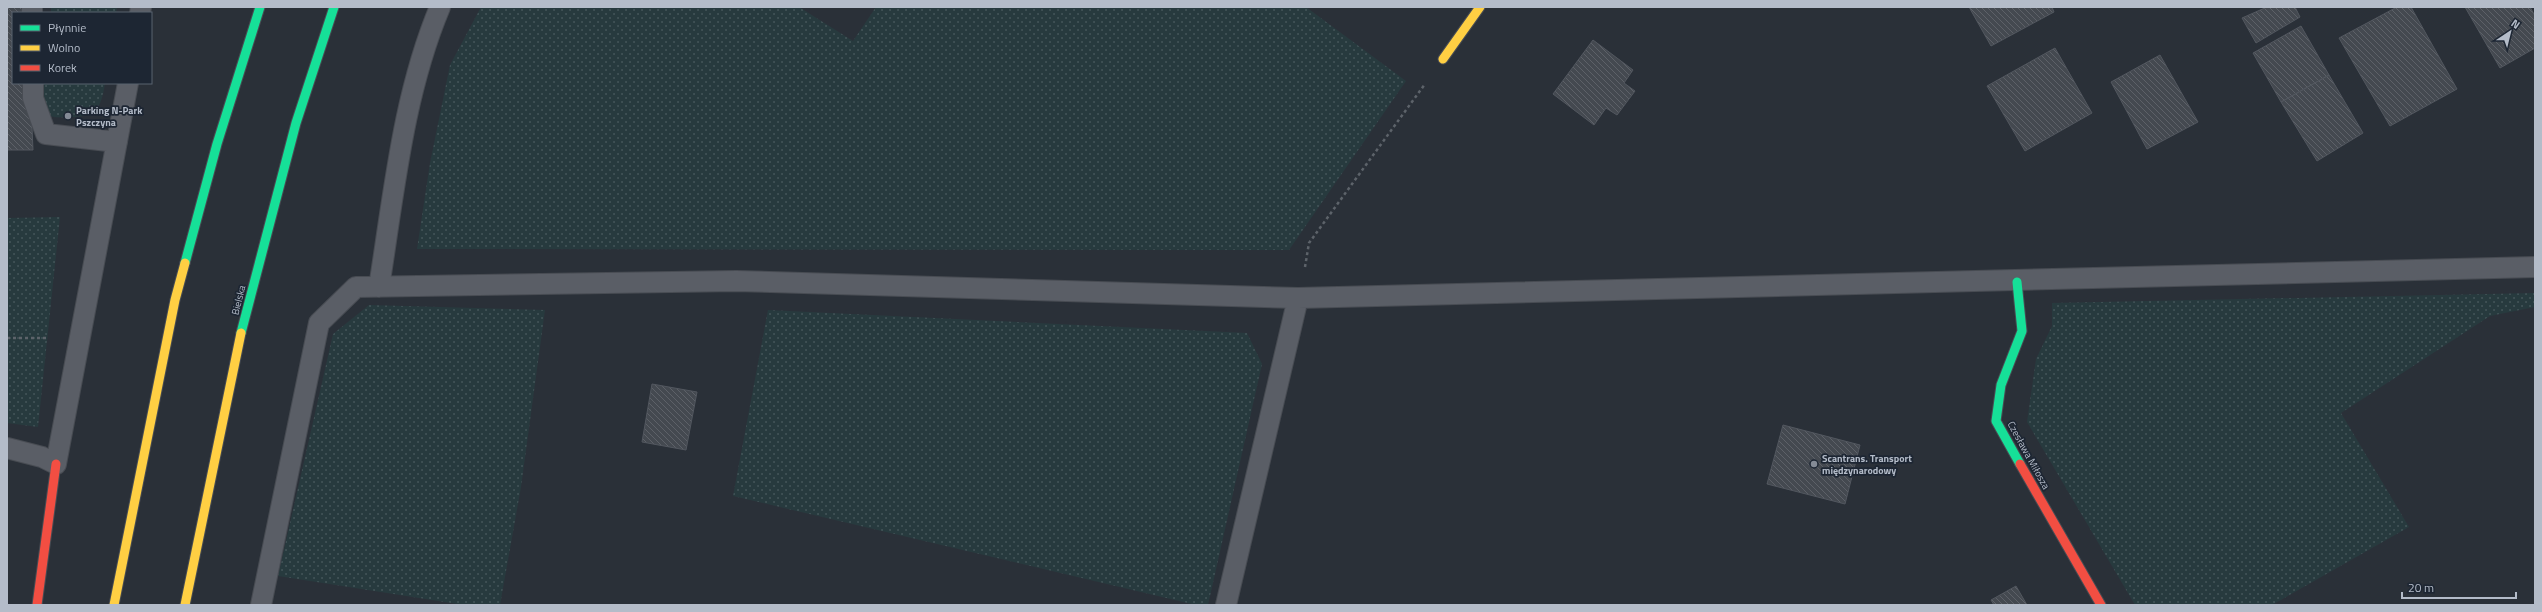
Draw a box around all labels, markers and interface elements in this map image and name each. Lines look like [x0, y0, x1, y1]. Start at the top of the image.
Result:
legend [12, 12, 152, 84]
north arrow [2490, 12, 2530, 52]
text: N [2508, 15, 2523, 33]
text: Płynnie [48, 18, 86, 37]
text: Wolno [48, 38, 80, 57]
text: Korek [48, 58, 77, 77]
place label: Parking N-Park Pszczyna [76, 103, 143, 130]
marker: Parking N-Park Pszczyna [63, 111, 73, 121]
street label: Bielska [228, 284, 249, 317]
street label: Czesława Miłosza [2004, 418, 2053, 492]
place label: Scantrans. Transport międzynarodowy [1822, 451, 1912, 478]
marker: Scantrans. Transport międzynarodowy [1809, 459, 1819, 469]
scale bar [2402, 574, 2516, 600]
text: 20 m [2408, 578, 2434, 597]

